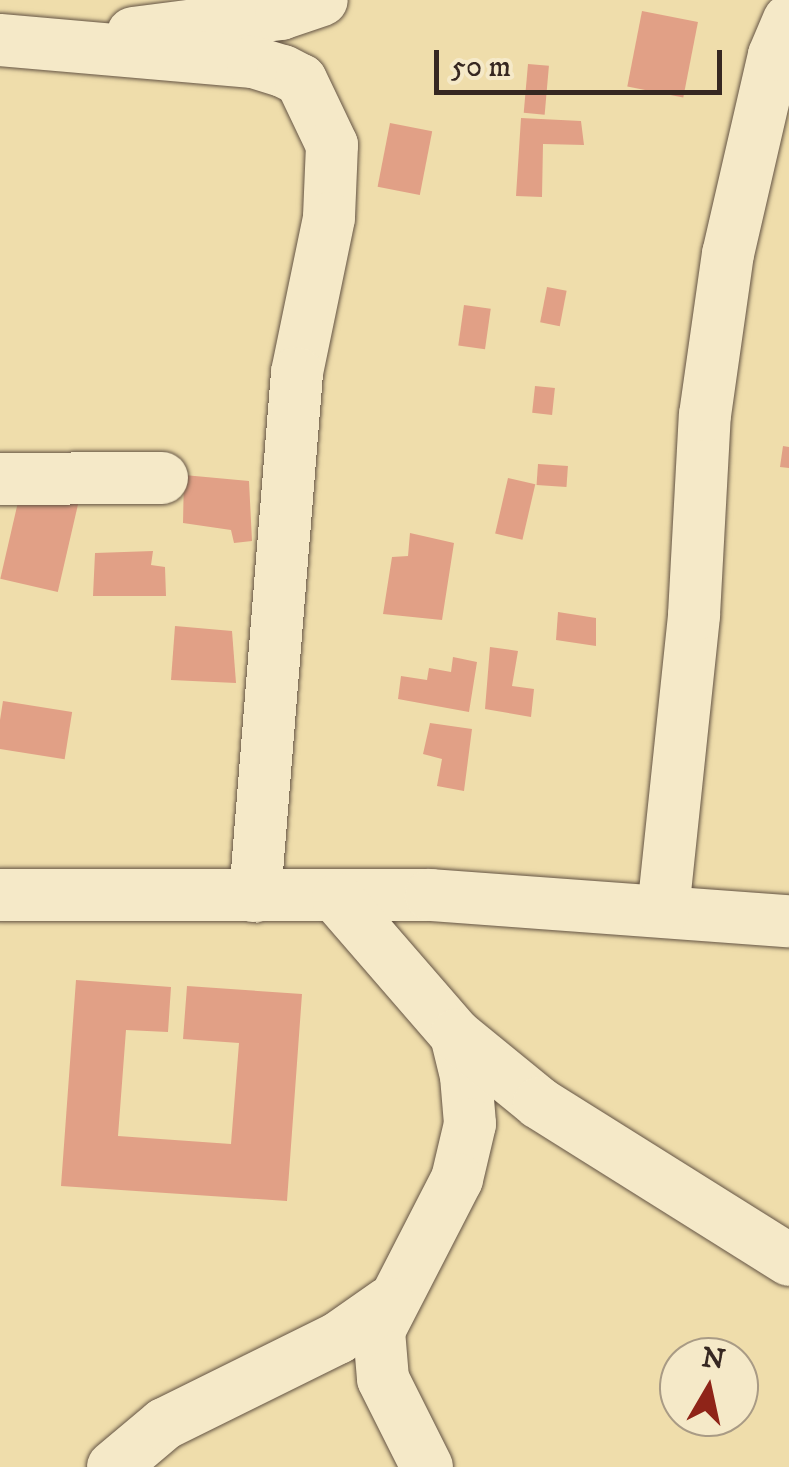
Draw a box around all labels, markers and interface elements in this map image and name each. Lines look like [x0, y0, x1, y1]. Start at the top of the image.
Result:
scale bar [439, 30, 726, 92]
text: 50 m [451, 49, 511, 86]
north arrow [659, 1337, 759, 1437]
text: N [699, 1340, 728, 1378]

